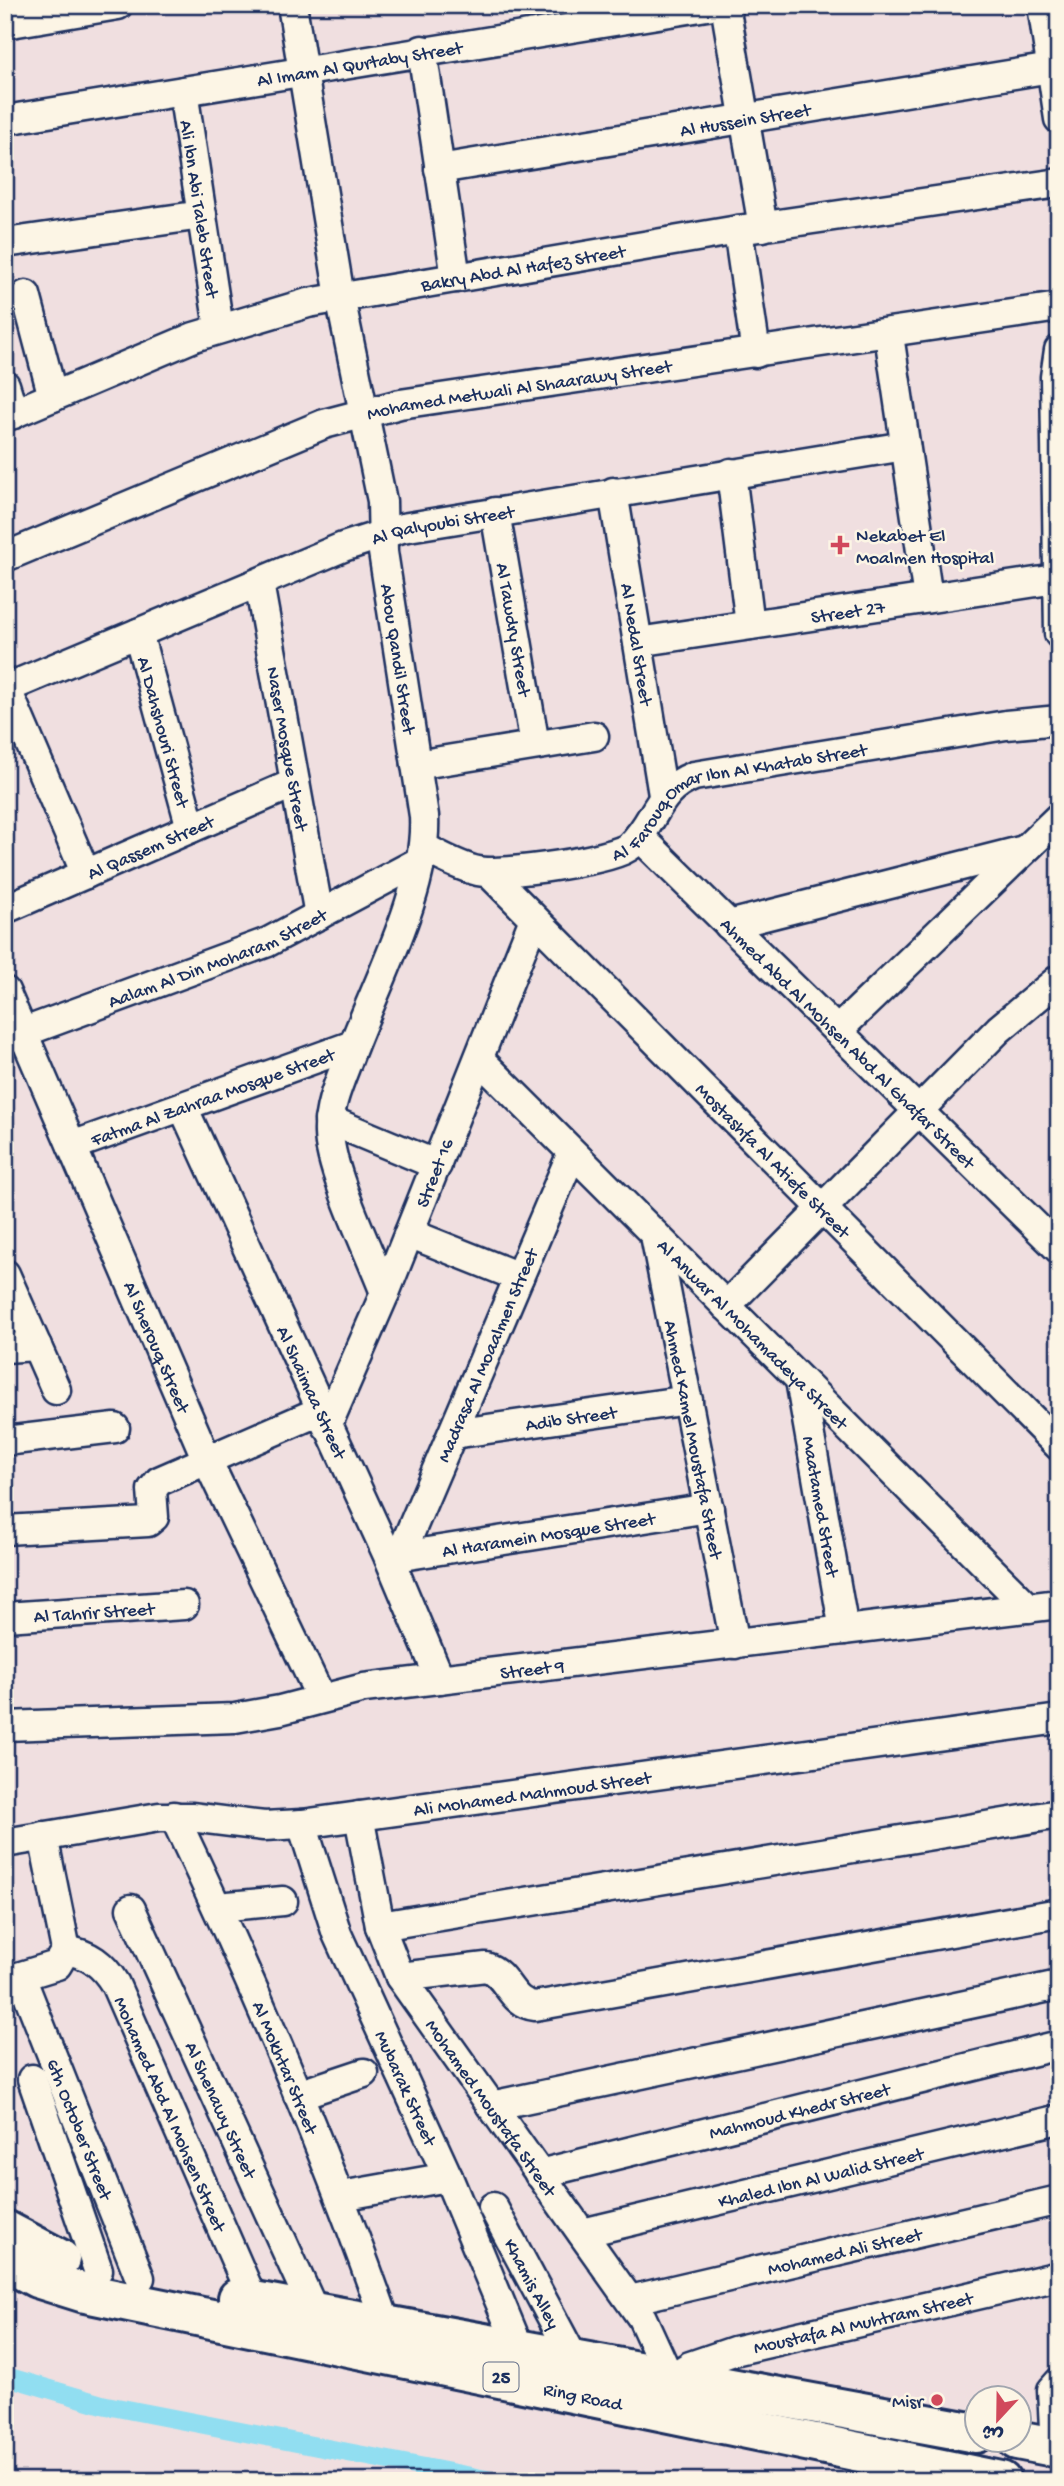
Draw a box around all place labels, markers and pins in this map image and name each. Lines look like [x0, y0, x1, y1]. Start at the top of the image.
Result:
place label: Nekabet El Moalmen Hospital [856, 526, 994, 571]
marker: Nekabet El Moalmen Hospital [830, 535, 850, 555]
place label: Misr [892, 2392, 925, 2415]
marker: Misr [929, 2392, 945, 2408]

